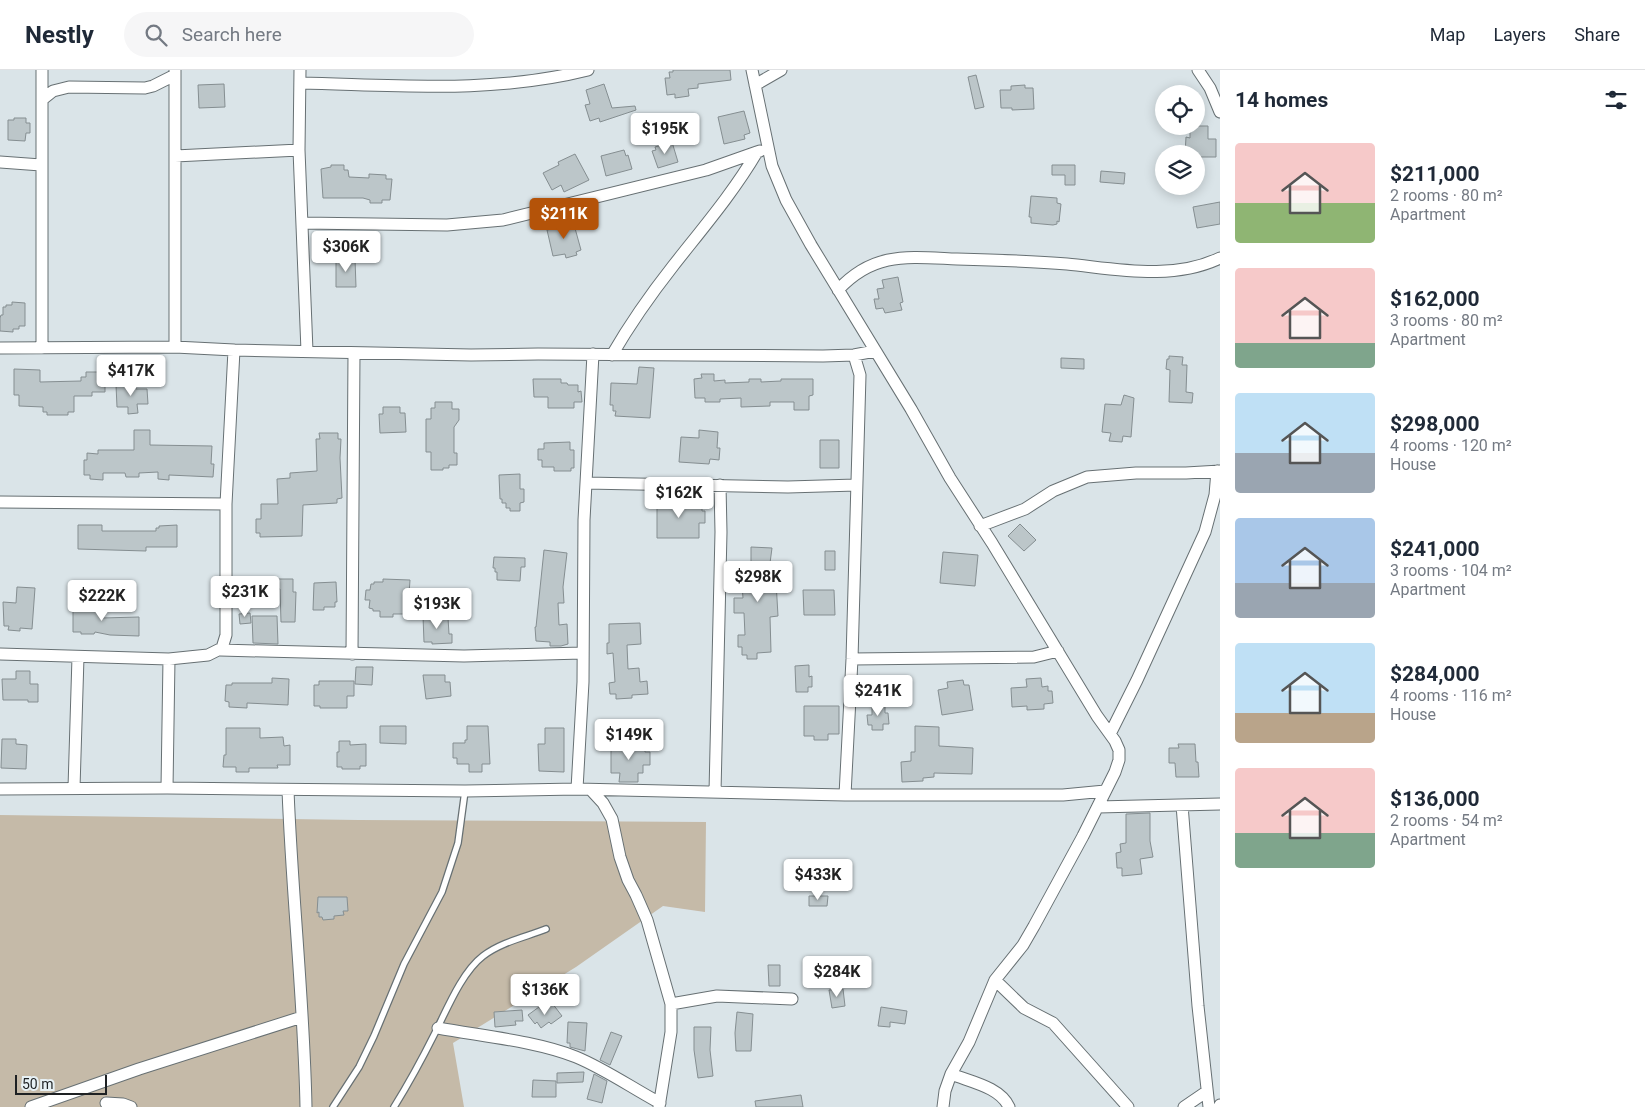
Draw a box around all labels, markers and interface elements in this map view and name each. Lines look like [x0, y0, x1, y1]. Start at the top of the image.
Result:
search box [124, 12, 474, 57]
text: Nestly [25, 21, 94, 49]
icon: search [142, 21, 170, 49]
text: Search here [182, 23, 282, 46]
text: Map [1430, 24, 1465, 45]
text: Layers [1493, 24, 1546, 45]
text: Share [1574, 24, 1620, 45]
map controls [1155, 85, 1205, 195]
button: locate [1155, 85, 1205, 135]
icon: filters [1602, 86, 1630, 114]
text: 14 homes [1235, 88, 1328, 112]
pin: $195K [630, 112, 700, 155]
text: $195K [642, 119, 688, 138]
button: layers [1155, 145, 1205, 195]
text: $211,000 [1390, 162, 1480, 186]
icon: home [1275, 163, 1335, 223]
text: 2 rooms · 80 m² [1390, 186, 1503, 205]
pin: $211K [529, 198, 599, 240]
text: $211K [541, 204, 587, 223]
text: Apartment [1390, 205, 1466, 224]
pin: $306K [311, 230, 381, 273]
text: $306K [323, 237, 369, 256]
text: $162,000 [1390, 287, 1480, 311]
icon: home [1275, 288, 1335, 348]
text: 3 rooms · 80 m² [1390, 311, 1503, 330]
text: Apartment [1390, 330, 1466, 349]
pin: $417K [96, 354, 166, 397]
text: $417K [108, 361, 154, 380]
text: $298,000 [1390, 412, 1480, 436]
icon: home [1275, 413, 1335, 473]
text: 4 rooms · 120 m² [1390, 436, 1512, 455]
text: House [1390, 455, 1436, 474]
pin: $162K [644, 476, 714, 519]
text: $162K [656, 483, 702, 502]
text: $241,000 [1390, 537, 1480, 561]
icon: home [1275, 538, 1335, 598]
pin: $298K [723, 560, 793, 603]
text: 3 rooms · 104 m² [1390, 561, 1512, 580]
text: $298K [735, 567, 781, 586]
pin: $231K [210, 576, 280, 618]
pin: $222K [67, 580, 137, 622]
text: Apartment [1390, 580, 1466, 599]
text: $231K [222, 582, 268, 601]
text: $222K [79, 586, 125, 605]
pin: $193K [402, 588, 472, 630]
text: $193K [414, 594, 460, 613]
text: $284,000 [1390, 662, 1480, 686]
icon: home [1275, 663, 1335, 723]
pin: $241K [843, 674, 913, 717]
text: $241K [855, 681, 901, 700]
text: 4 rooms · 116 m² [1390, 686, 1512, 705]
text: House [1390, 705, 1436, 724]
pin: $149K [594, 718, 664, 761]
text: $149K [606, 725, 652, 744]
text: $136,000 [1390, 787, 1480, 811]
icon: home [1275, 788, 1335, 848]
text: 2 rooms · 54 m² [1390, 811, 1503, 830]
text: Apartment [1390, 830, 1466, 849]
pin: $433K [783, 858, 853, 901]
text: $433K [795, 865, 841, 884]
pin: $284K [802, 956, 872, 998]
text: $284K [814, 962, 860, 981]
pin: $136K [510, 974, 580, 1016]
text: $136K [522, 980, 568, 999]
scale bar [15, 1072, 108, 1095]
text: 50 m [22, 1076, 54, 1092]

